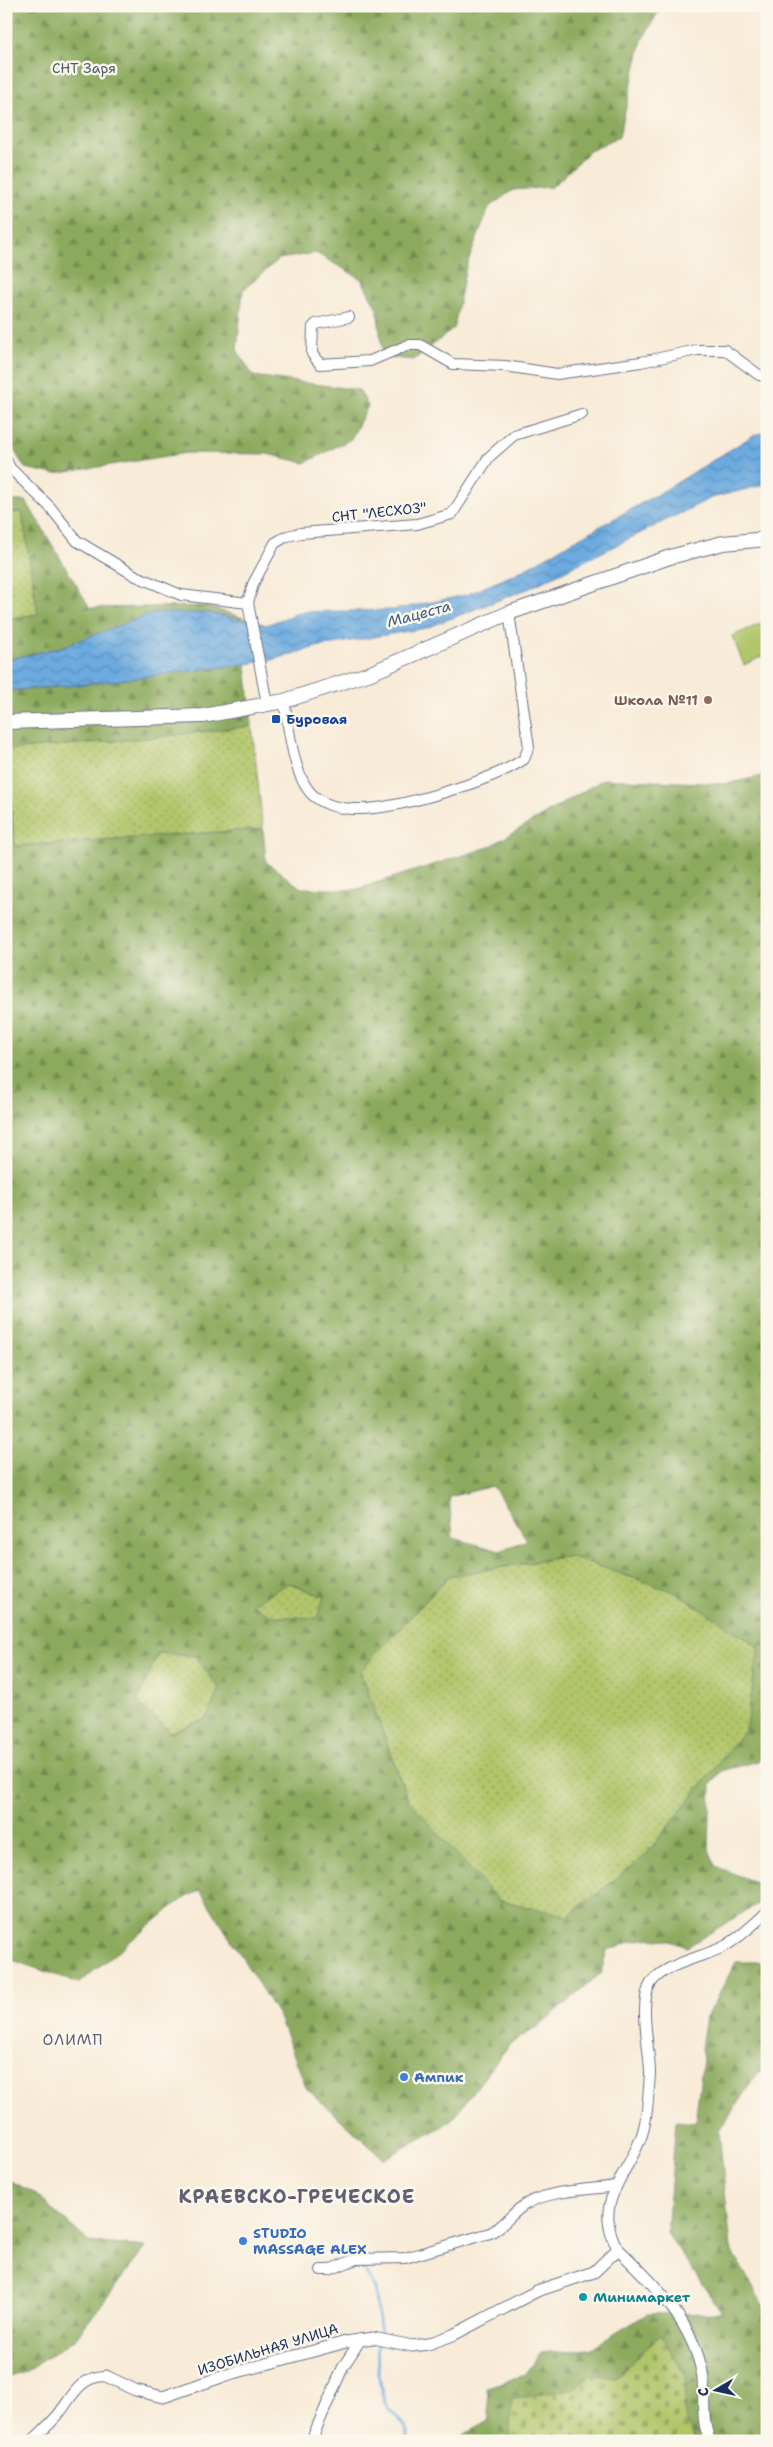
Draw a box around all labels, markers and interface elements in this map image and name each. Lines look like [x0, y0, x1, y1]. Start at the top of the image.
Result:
park label: СНТ Заря [52, 59, 116, 77]
street label: СНТ "ЛЕСХОЗ" [331, 498, 427, 526]
water label: Мацеста [385, 596, 453, 632]
place label: Школа №11 [614, 691, 698, 709]
marker: Школа №11 [702, 694, 714, 706]
place label: Буровая [286, 710, 347, 728]
marker: Буровая [270, 713, 282, 725]
district label: ОЛИМП [43, 2030, 103, 2050]
place label: Ампик [414, 2068, 464, 2086]
marker: Ампик [398, 2071, 410, 2083]
district label: КРАЕВСКО-ГРЕЧЕСКОЕ [179, 2184, 415, 2209]
place label: STUDIO MASSAGE ALEX [253, 2224, 367, 2258]
marker: STUDIO MASSAGE ALEX [237, 2235, 249, 2247]
place label: Минимаркет [593, 2288, 691, 2306]
marker: Минимаркет [577, 2291, 589, 2303]
street label: ИЗОБИЛЬНАЯ УЛИЦА [195, 2319, 341, 2379]
north arrow [690, 2364, 740, 2414]
text: С [694, 2386, 713, 2398]

